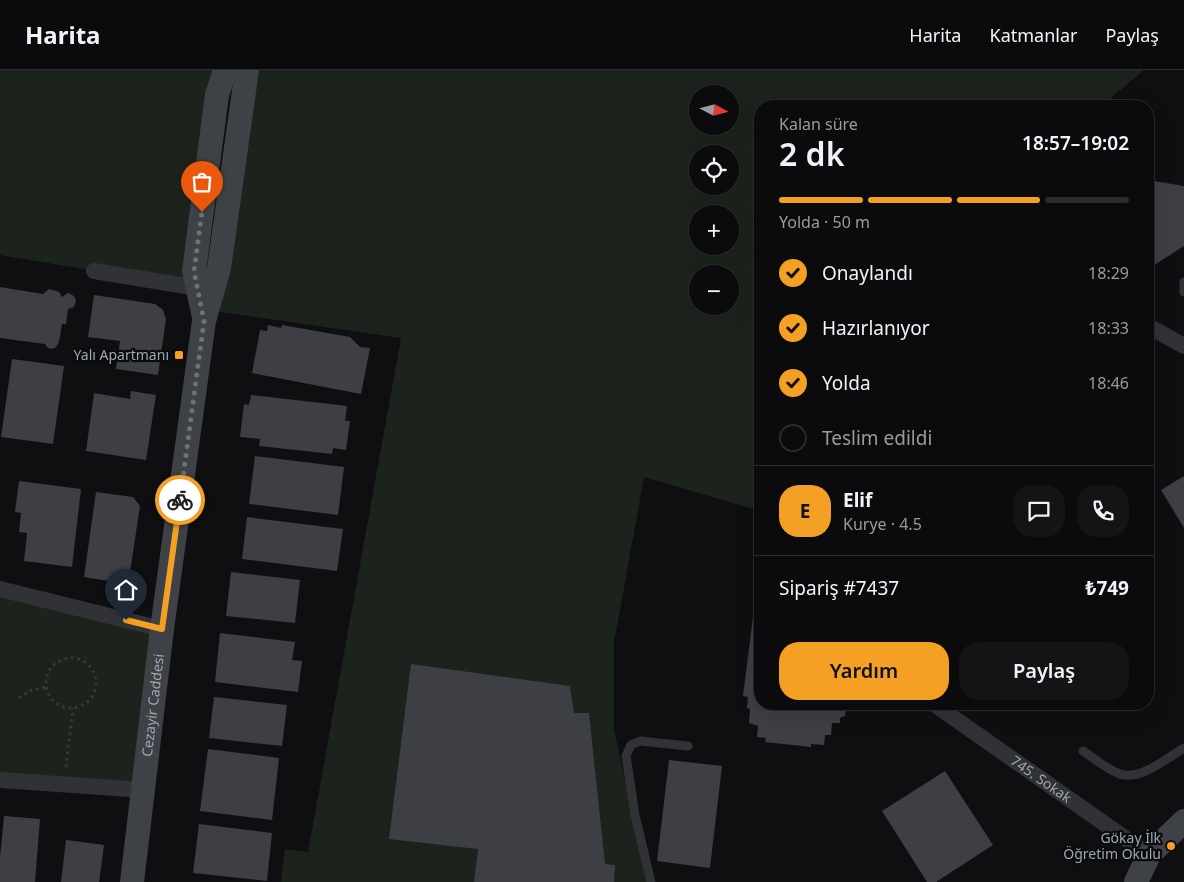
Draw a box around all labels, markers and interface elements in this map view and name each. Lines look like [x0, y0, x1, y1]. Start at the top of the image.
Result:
text: Harita [25, 18, 100, 51]
text: Harita [909, 23, 961, 47]
text: Katmanlar [989, 23, 1077, 47]
text: Paylaş [1105, 23, 1159, 47]
north arrow [689, 85, 739, 135]
map controls [689, 85, 739, 315]
text: Kalan süre [779, 113, 858, 135]
text: 18:57–19:02 [1022, 130, 1129, 156]
text: 2 dk [779, 132, 844, 175]
button: locate [689, 145, 739, 195]
pin [181, 161, 223, 212]
icon: bag [188, 168, 216, 196]
button: + [689, 205, 739, 255]
text: Yolda · 50 m [779, 211, 870, 233]
icon: check [779, 259, 807, 287]
text: Onaylandı [822, 260, 913, 286]
text: 18:29 [1088, 262, 1129, 284]
button: − [689, 265, 739, 315]
icon: check [779, 314, 807, 342]
text: Hazırlanıyor [822, 315, 930, 341]
text: 18:33 [1088, 317, 1129, 339]
place label: Yalı Apartmanı [74, 345, 169, 364]
marker: Yalı Apartmanı [173, 349, 185, 361]
icon: check [779, 369, 807, 397]
text: Yolda [822, 370, 871, 396]
text: 18:46 [1088, 372, 1129, 394]
text: Teslim edildi [822, 425, 932, 451]
courier [155, 475, 205, 525]
button: chat [1013, 485, 1065, 537]
button: phone [1077, 485, 1129, 537]
icon: bike [166, 486, 194, 514]
text: Elif [843, 487, 872, 513]
text: E [800, 498, 810, 524]
text: Kurye · 4.5 [843, 513, 922, 535]
pin [105, 569, 147, 620]
text: Sipariş #7437 [779, 575, 899, 601]
text: ₺749 [1086, 575, 1129, 601]
icon: home [112, 576, 140, 604]
button: Yardım [779, 642, 949, 700]
button: Paylaş [959, 642, 1129, 700]
street label: Cezayir Caddesi [137, 653, 168, 758]
street label: 745. Sokak [1007, 751, 1076, 807]
place label: Gökay İlk Öğretim Okulu [1063, 828, 1162, 863]
marker: Gökay İlk Öğretim Okulu [1165, 840, 1177, 852]

